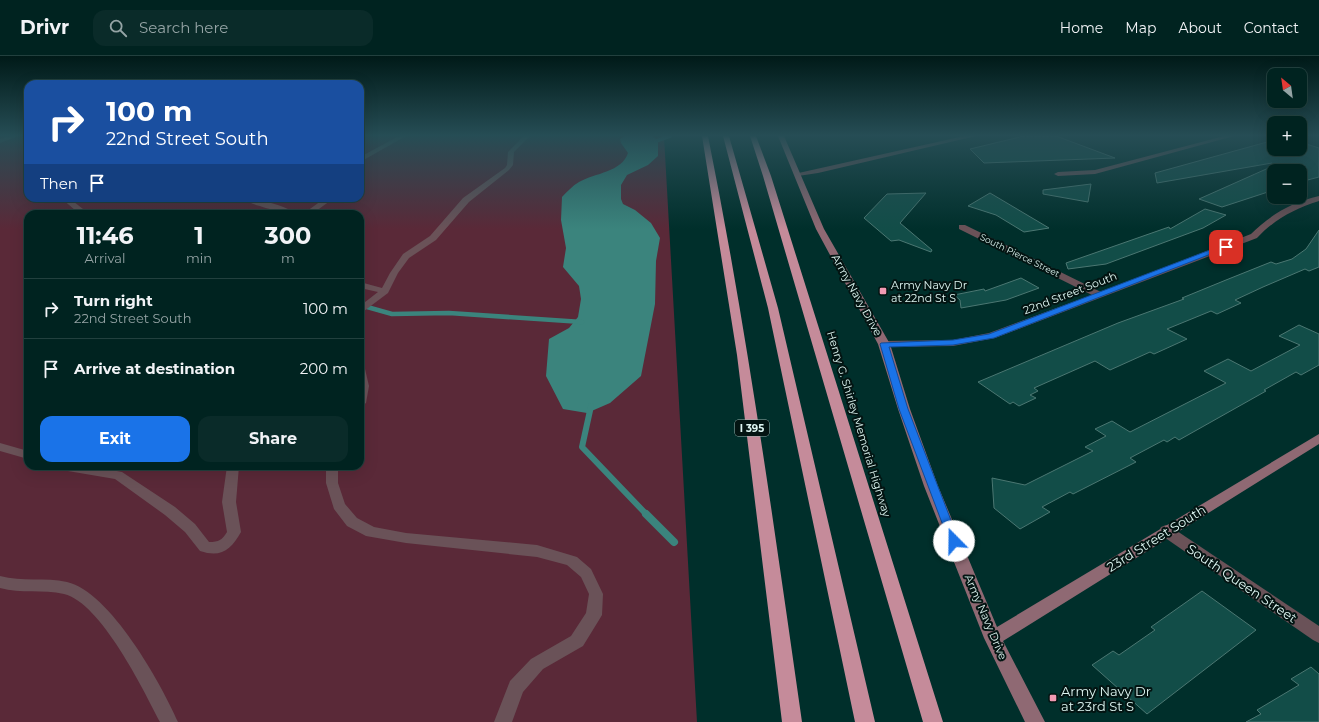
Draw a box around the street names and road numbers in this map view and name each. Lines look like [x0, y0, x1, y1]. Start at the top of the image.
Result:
street label: South Pierce Street [978, 231, 1062, 279]
street label: Army Navy Drive [829, 252, 885, 339]
street label: 22nd Street South [1021, 269, 1119, 317]
street label: Henry G. Shirley Memorial Highway [824, 329, 894, 519]
road number: I 395 [735, 420, 769, 436]
street label: 23rd Street South [1104, 501, 1208, 575]
street label: South Queen Street [1184, 540, 1300, 626]
street label: Army Navy Drive [962, 572, 1010, 662]

